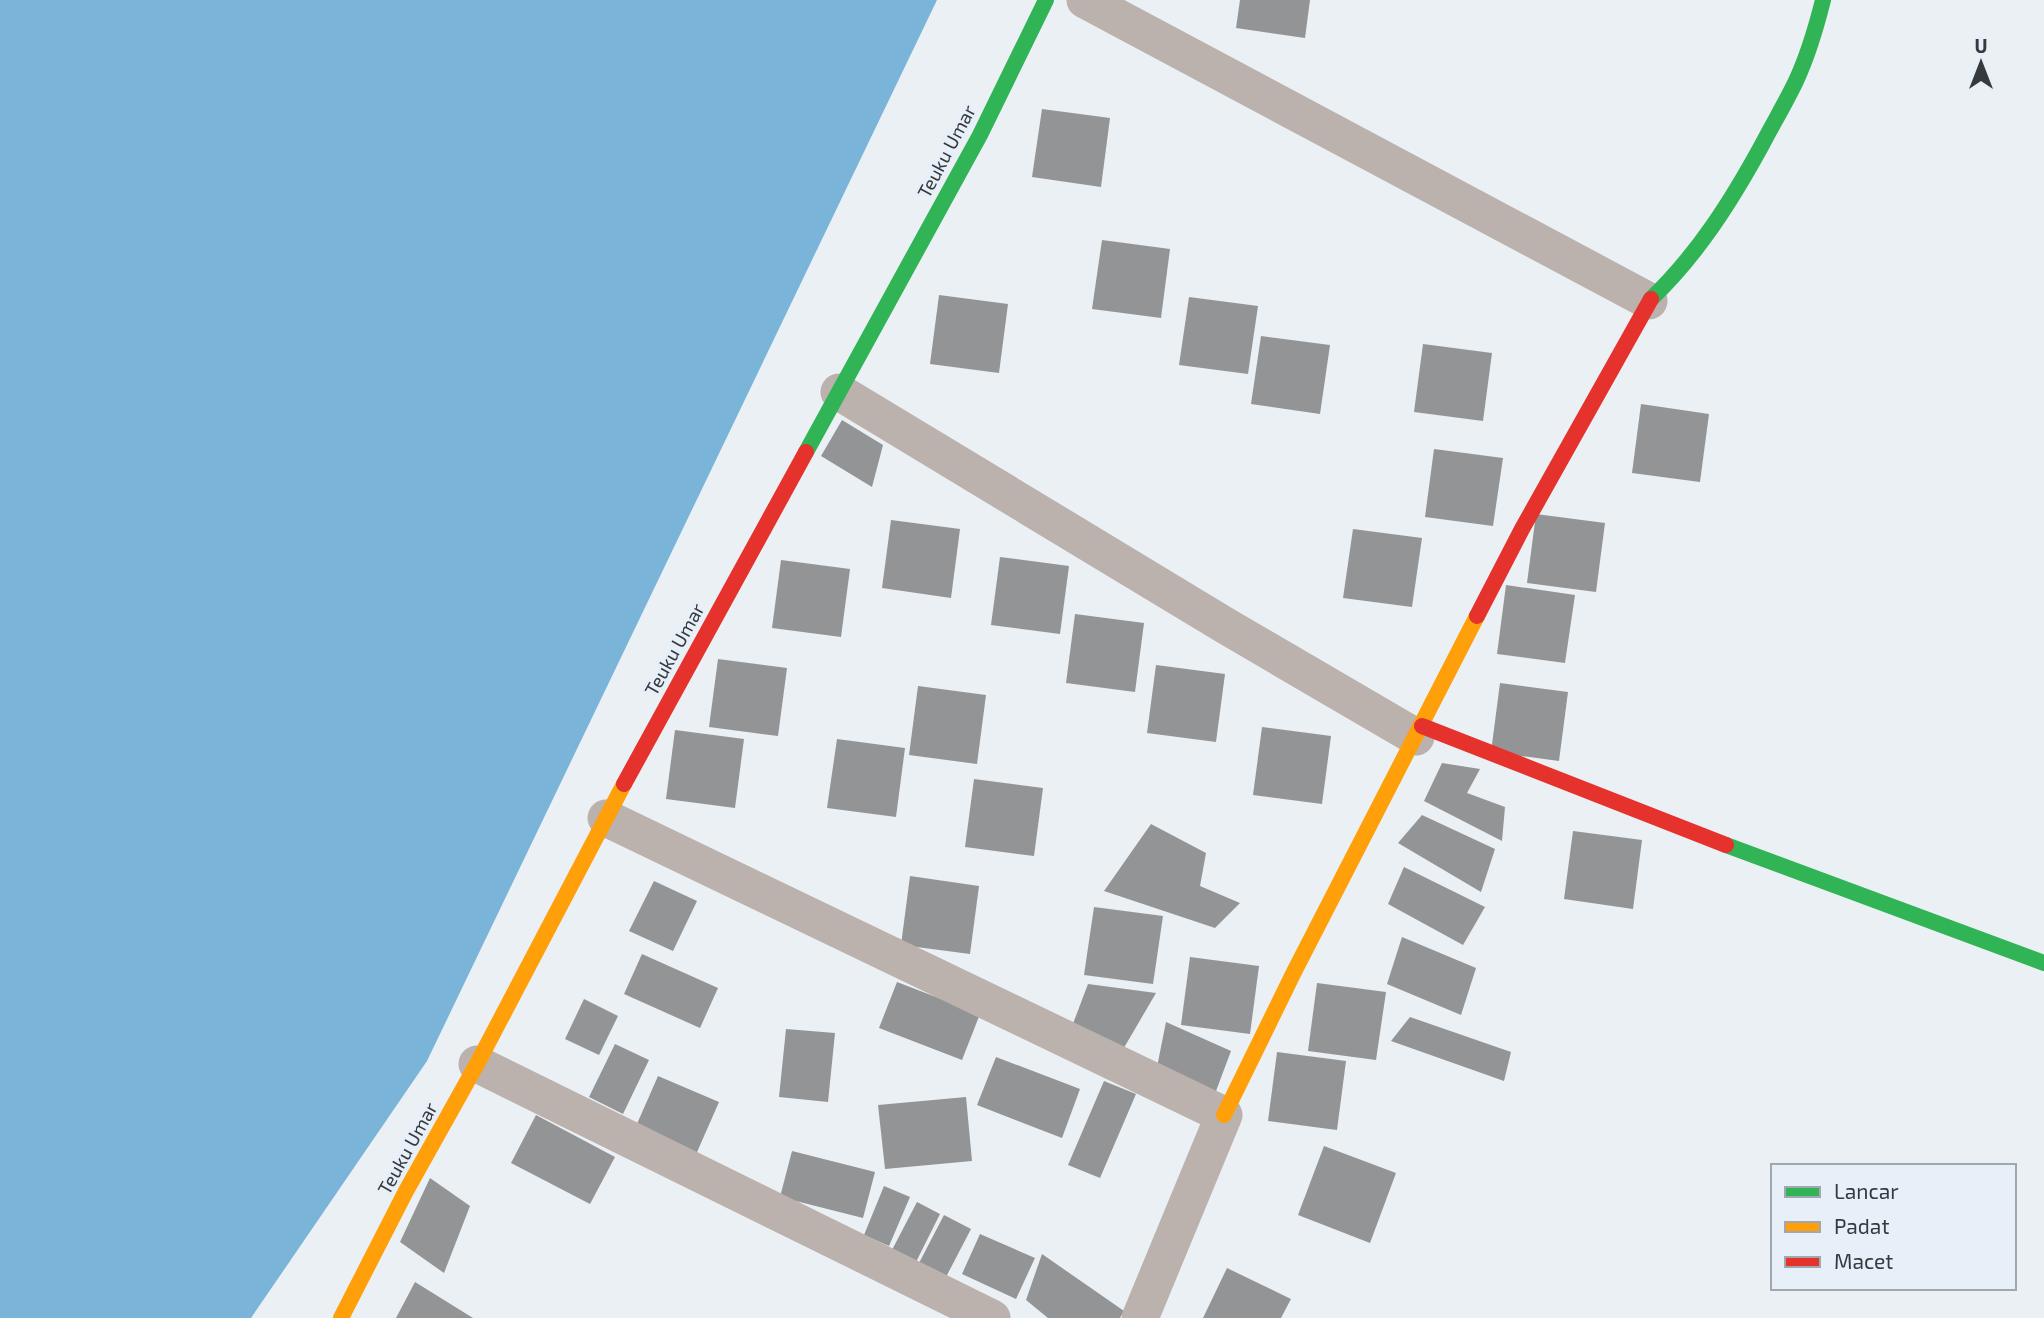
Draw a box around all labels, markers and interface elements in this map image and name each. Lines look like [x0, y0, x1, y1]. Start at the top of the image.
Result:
north arrow [1946, 28, 2016, 98]
text: U [1974, 34, 1988, 57]
street label: Teuku Umar [912, 100, 980, 201]
street label: Teuku Umar [639, 598, 709, 699]
street label: Teuku Umar [372, 1097, 442, 1198]
legend [1771, 1164, 2016, 1290]
text: Lancar [1834, 1178, 1899, 1203]
text: Padat [1834, 1213, 1889, 1238]
text: Macet [1834, 1248, 1893, 1273]

